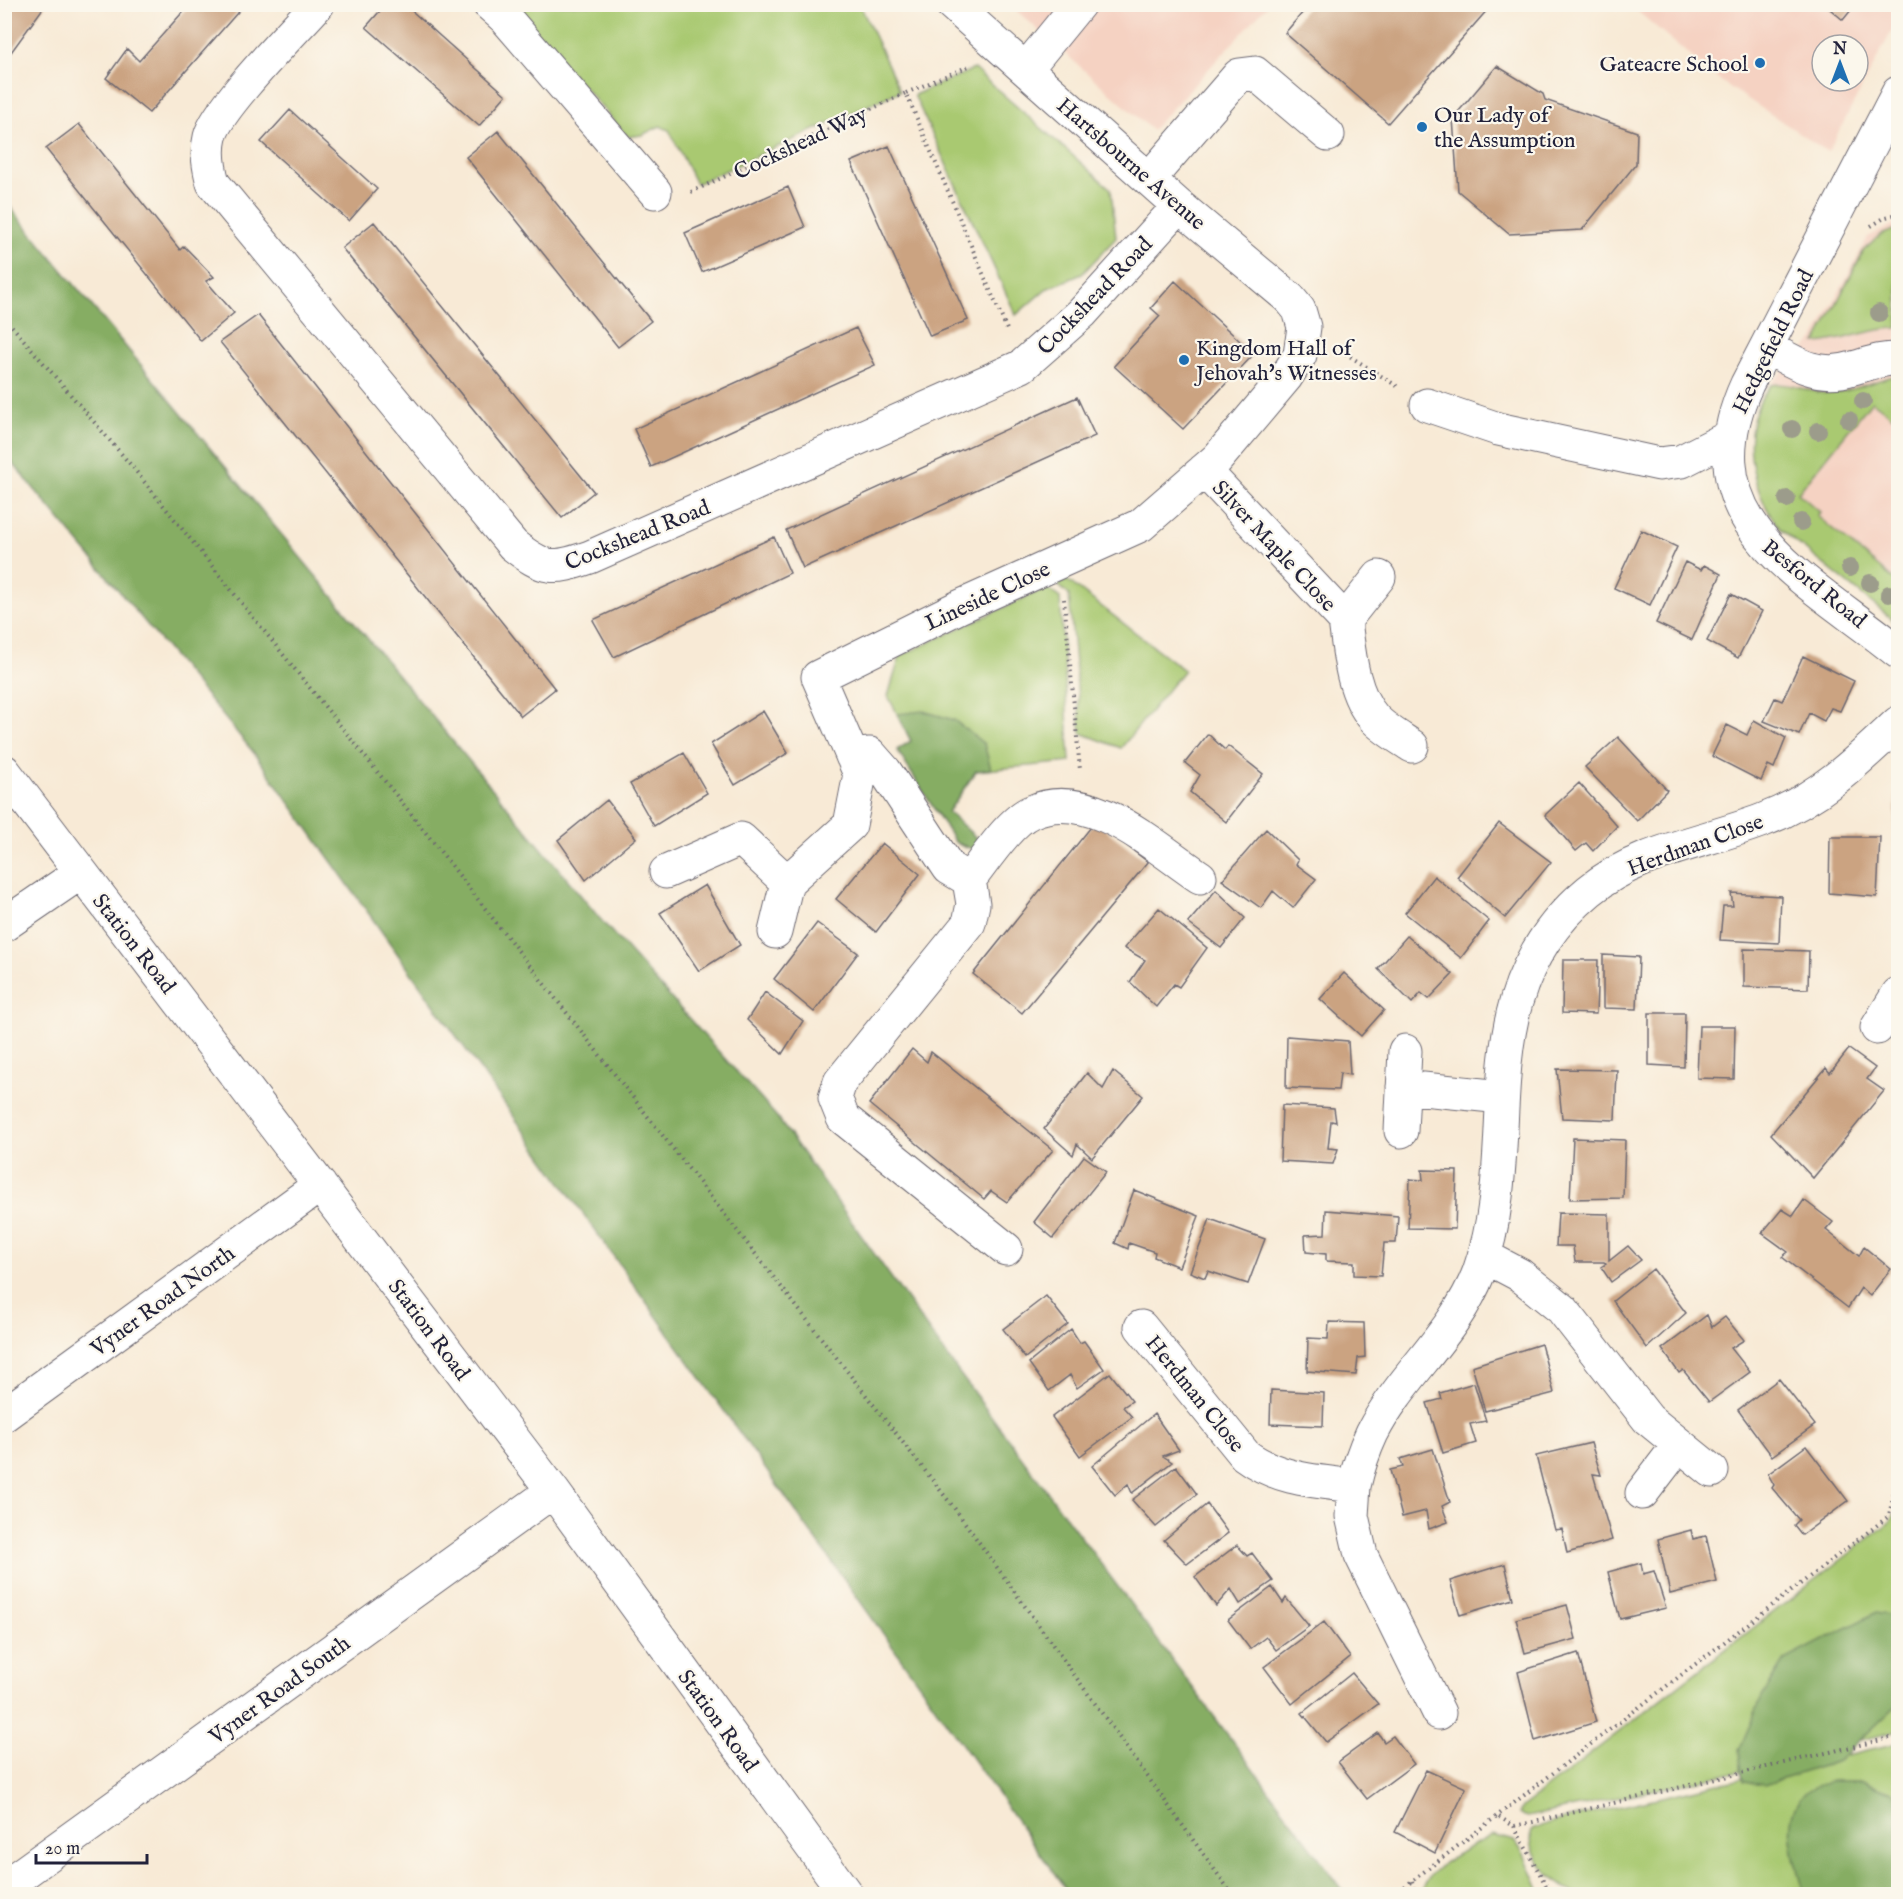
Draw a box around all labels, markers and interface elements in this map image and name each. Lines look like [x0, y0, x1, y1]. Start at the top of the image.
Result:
north arrow [1810, 33, 1870, 93]
text: N [1832, 40, 1847, 60]
place label: Gateacre School [1599, 51, 1748, 79]
marker: Gateacre School [1753, 56, 1767, 70]
street label: Hartsbourne Avenue [1050, 92, 1211, 237]
street label: Cockshead Way [730, 101, 872, 187]
place label: Our Lady of the Assumption [1434, 102, 1576, 155]
marker: Our Lady of the Assumption [1415, 120, 1429, 134]
street label: Cockshead Road [1032, 231, 1159, 362]
street label: Hedgefield Road [1727, 265, 1821, 419]
place label: Kingdom Hall of Jehovah's Witnesses [1193, 335, 1377, 388]
marker: Kingdom Hall of Jehovah's Witnesses [1177, 353, 1191, 367]
street label: Silver Maple Close [1205, 475, 1342, 618]
street label: Cockshead Road [561, 494, 715, 578]
street label: Besford Road [1756, 534, 1872, 635]
street label: Lineside Close [921, 556, 1055, 638]
street label: Herdman Close [1624, 808, 1768, 883]
street label: Station Road [86, 888, 181, 1000]
street label: Vyner Road North [85, 1240, 241, 1364]
street label: Station Road [381, 1274, 476, 1387]
street label: Herdman Close [1139, 1330, 1250, 1459]
street label: Vyner Road South [203, 1630, 357, 1752]
street label: Station Road [671, 1665, 764, 1778]
scale bar [36, 1827, 147, 1865]
text: 20 m [45, 1838, 80, 1861]

